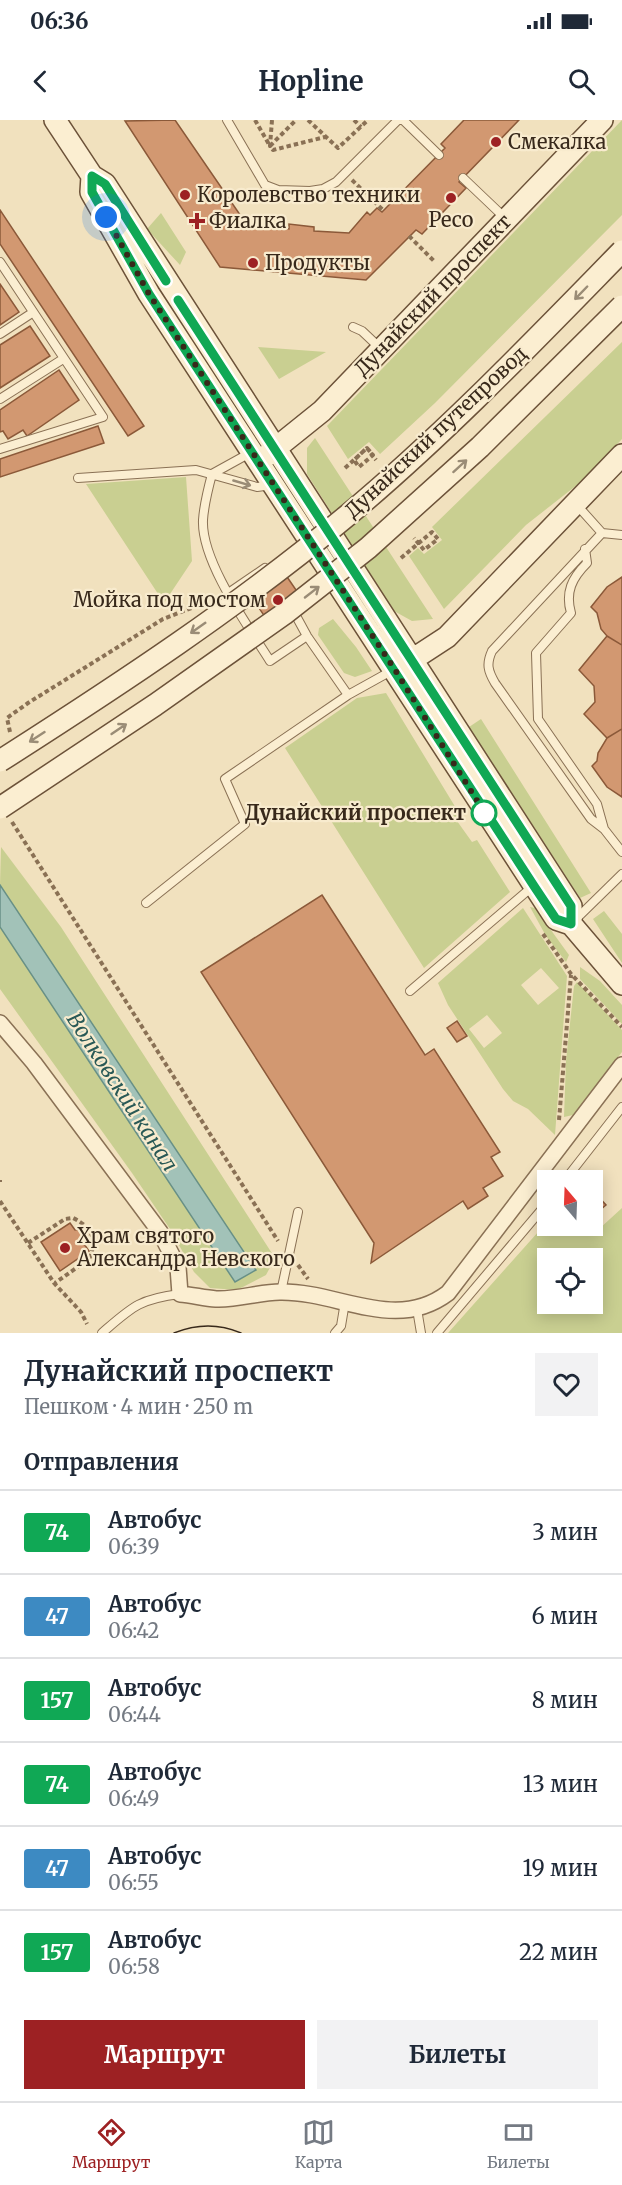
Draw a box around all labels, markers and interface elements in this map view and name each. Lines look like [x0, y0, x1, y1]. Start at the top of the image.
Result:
text: 06:36 [30, 7, 89, 35]
text: Hopline [258, 64, 364, 98]
icon: back [24, 65, 57, 98]
icon: search [565, 65, 598, 98]
place label: Смекалка [508, 129, 607, 154]
marker: Смекалка [489, 135, 503, 149]
place label: Королевство техники [197, 182, 420, 207]
marker: Королевство техники [178, 188, 192, 202]
marker: Ресо [444, 191, 458, 205]
your location [91, 202, 121, 232]
place label: Ресо [429, 207, 474, 232]
place label: Фиалка [209, 208, 287, 233]
street label: Дунайский проспект [349, 209, 516, 381]
marker: Фиалка [190, 214, 204, 228]
place label: Продукты [265, 250, 370, 275]
marker: Продукты [246, 256, 260, 270]
one-way arrow [574, 285, 589, 300]
street label: Дунайский путепровод [339, 341, 532, 523]
one-way arrow [453, 459, 468, 473]
one-way arrow [232, 478, 251, 489]
one-way arrow [304, 585, 319, 599]
place label: Мойка под мостом [73, 587, 266, 612]
marker: Мойка под мостом [271, 593, 285, 607]
one-way arrow [191, 622, 207, 634]
one-way arrow [110, 723, 126, 735]
one-way arrow [29, 731, 46, 743]
place label: Дунайский проспект [245, 800, 466, 825]
marker: Дунайский проспект [471, 800, 497, 826]
water label: Волковский канал [61, 1007, 184, 1176]
north arrow [537, 1170, 603, 1236]
map controls [537, 1170, 603, 1314]
place label: Храм святого Александра Невского [76, 1223, 295, 1271]
marker: Храм святого Александра Невского [58, 1241, 72, 1255]
button: locate [537, 1248, 603, 1314]
text: Дунайский проспект [24, 1353, 333, 1389]
button: heart [535, 1353, 598, 1416]
text: Пешком · 4 мин · 250 m [24, 1394, 253, 1419]
text: Отправления [24, 1448, 179, 1476]
text: Автобус [108, 1506, 201, 1534]
text: 3 мин [532, 1518, 598, 1546]
text: 74 [45, 1519, 69, 1546]
text: 06:39 [108, 1534, 160, 1559]
text: Автобус [108, 1590, 201, 1618]
text: 6 мин [531, 1602, 598, 1630]
text: 47 [45, 1603, 69, 1630]
text: 06:42 [108, 1618, 159, 1643]
text: Автобус [108, 1674, 201, 1702]
text: 8 мин [532, 1686, 598, 1714]
text: 157 [40, 1687, 74, 1714]
text: 06:44 [108, 1702, 161, 1727]
text: Автобус [108, 1758, 201, 1786]
text: 13 мин [523, 1770, 598, 1798]
text: 74 [45, 1771, 69, 1798]
text: 06:49 [108, 1786, 159, 1811]
text: Автобус [108, 1842, 201, 1870]
text: 19 мин [523, 1854, 598, 1882]
text: 47 [45, 1855, 69, 1882]
text: 06:55 [108, 1870, 159, 1895]
text: Автобус [108, 1926, 201, 1954]
text: 22 мин [519, 1938, 598, 1966]
text: 157 [40, 1939, 74, 1966]
text: 06:58 [108, 1954, 160, 1979]
button: Маршрут [24, 2020, 305, 2089]
button: Билеты [317, 2020, 598, 2089]
tab: Маршрут [72, 2116, 151, 2172]
tab: Карта [295, 2116, 342, 2172]
tab: Билеты [487, 2116, 550, 2172]

